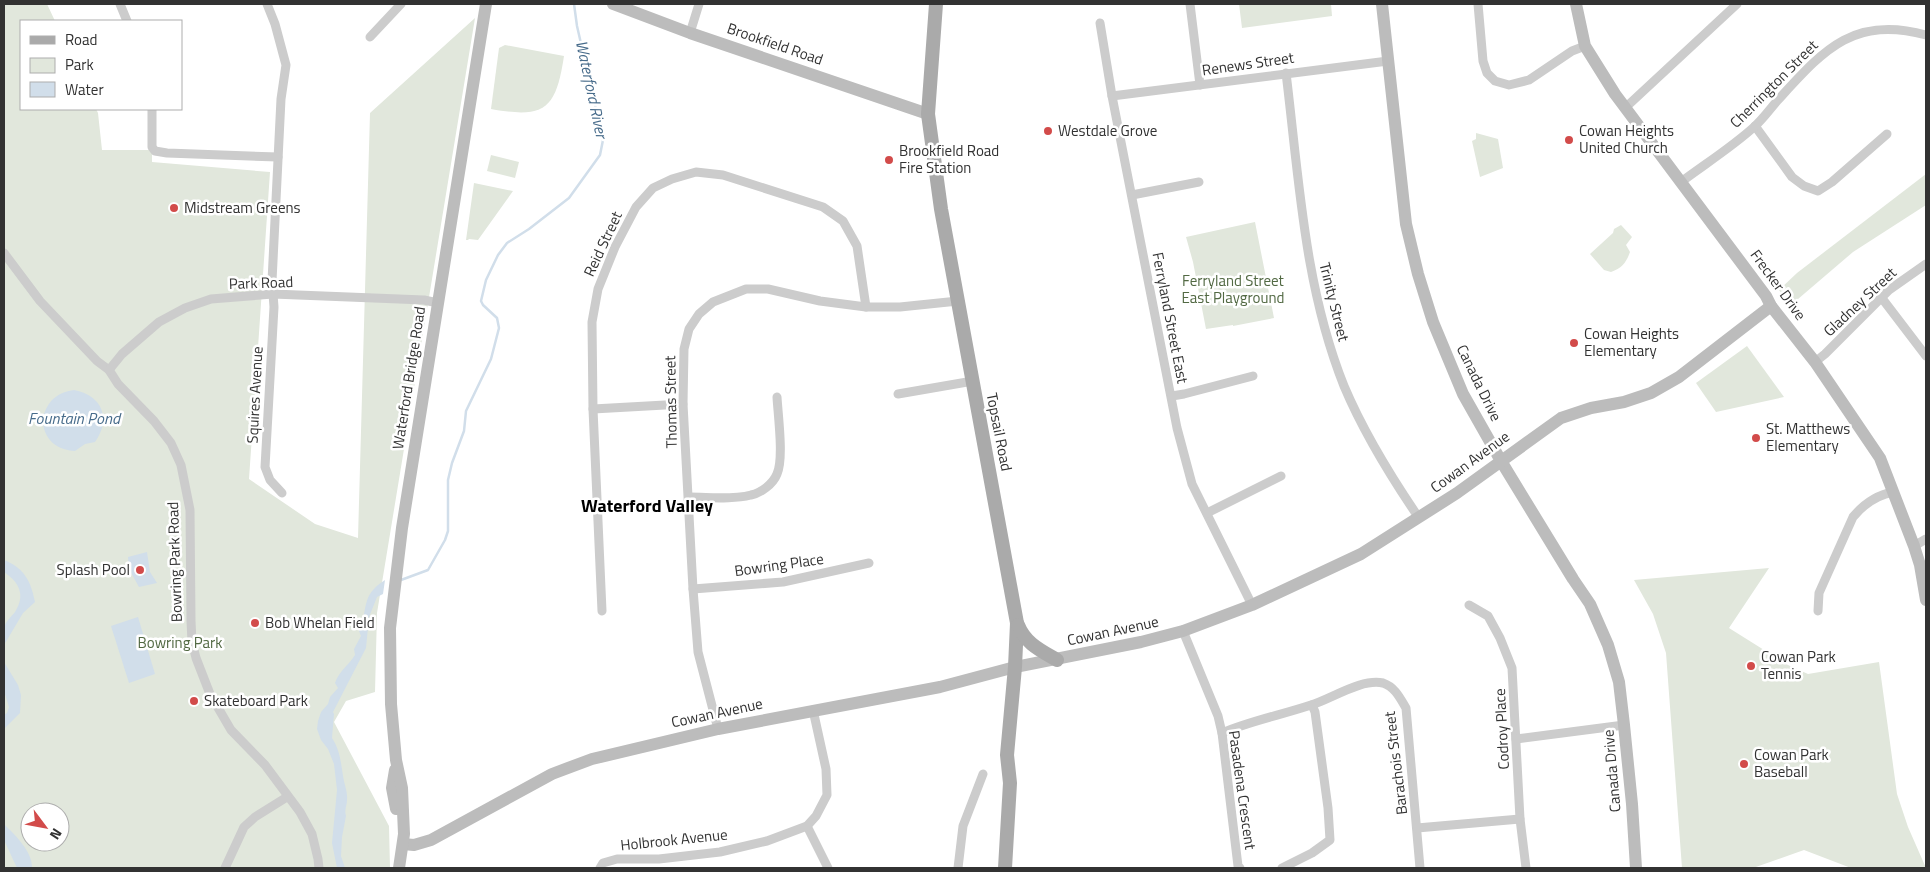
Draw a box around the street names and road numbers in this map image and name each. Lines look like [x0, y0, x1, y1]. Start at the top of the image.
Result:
street label: Brookfield Road [724, 16, 826, 71]
street label: Cherrington Street [1724, 34, 1823, 133]
street label: Renews Street [1200, 46, 1296, 81]
street label: Reid Street [577, 207, 628, 280]
street label: Frecker Drive [1745, 245, 1812, 325]
street label: Ferryland Street East [1147, 250, 1195, 386]
street label: Trinity Street [1314, 260, 1356, 345]
street label: Gladney Street [1818, 261, 1902, 342]
street label: Park Road [228, 270, 294, 295]
street label: Waterford Bridge Road [386, 305, 431, 451]
street label: Canada Drive [1451, 341, 1508, 425]
street label: Squires Avenue [240, 346, 269, 444]
street label: Thomas Street [658, 355, 683, 449]
street label: Topsail Road [981, 391, 1018, 473]
street label: Cowan Avenue [1425, 425, 1514, 498]
street label: Bowring Park Road [161, 501, 188, 623]
street label: Bowring Place [733, 547, 825, 582]
street label: Cowan Avenue [1065, 610, 1161, 651]
street label: Codroy Place [1488, 688, 1515, 770]
street label: Cowan Avenue [669, 692, 765, 733]
street label: Barachois Street [1378, 709, 1413, 816]
street label: Pasadena Crescent [1223, 729, 1262, 852]
street label: Canada Drive [1596, 729, 1627, 813]
street label: Holbrook Avenue [619, 822, 729, 857]

